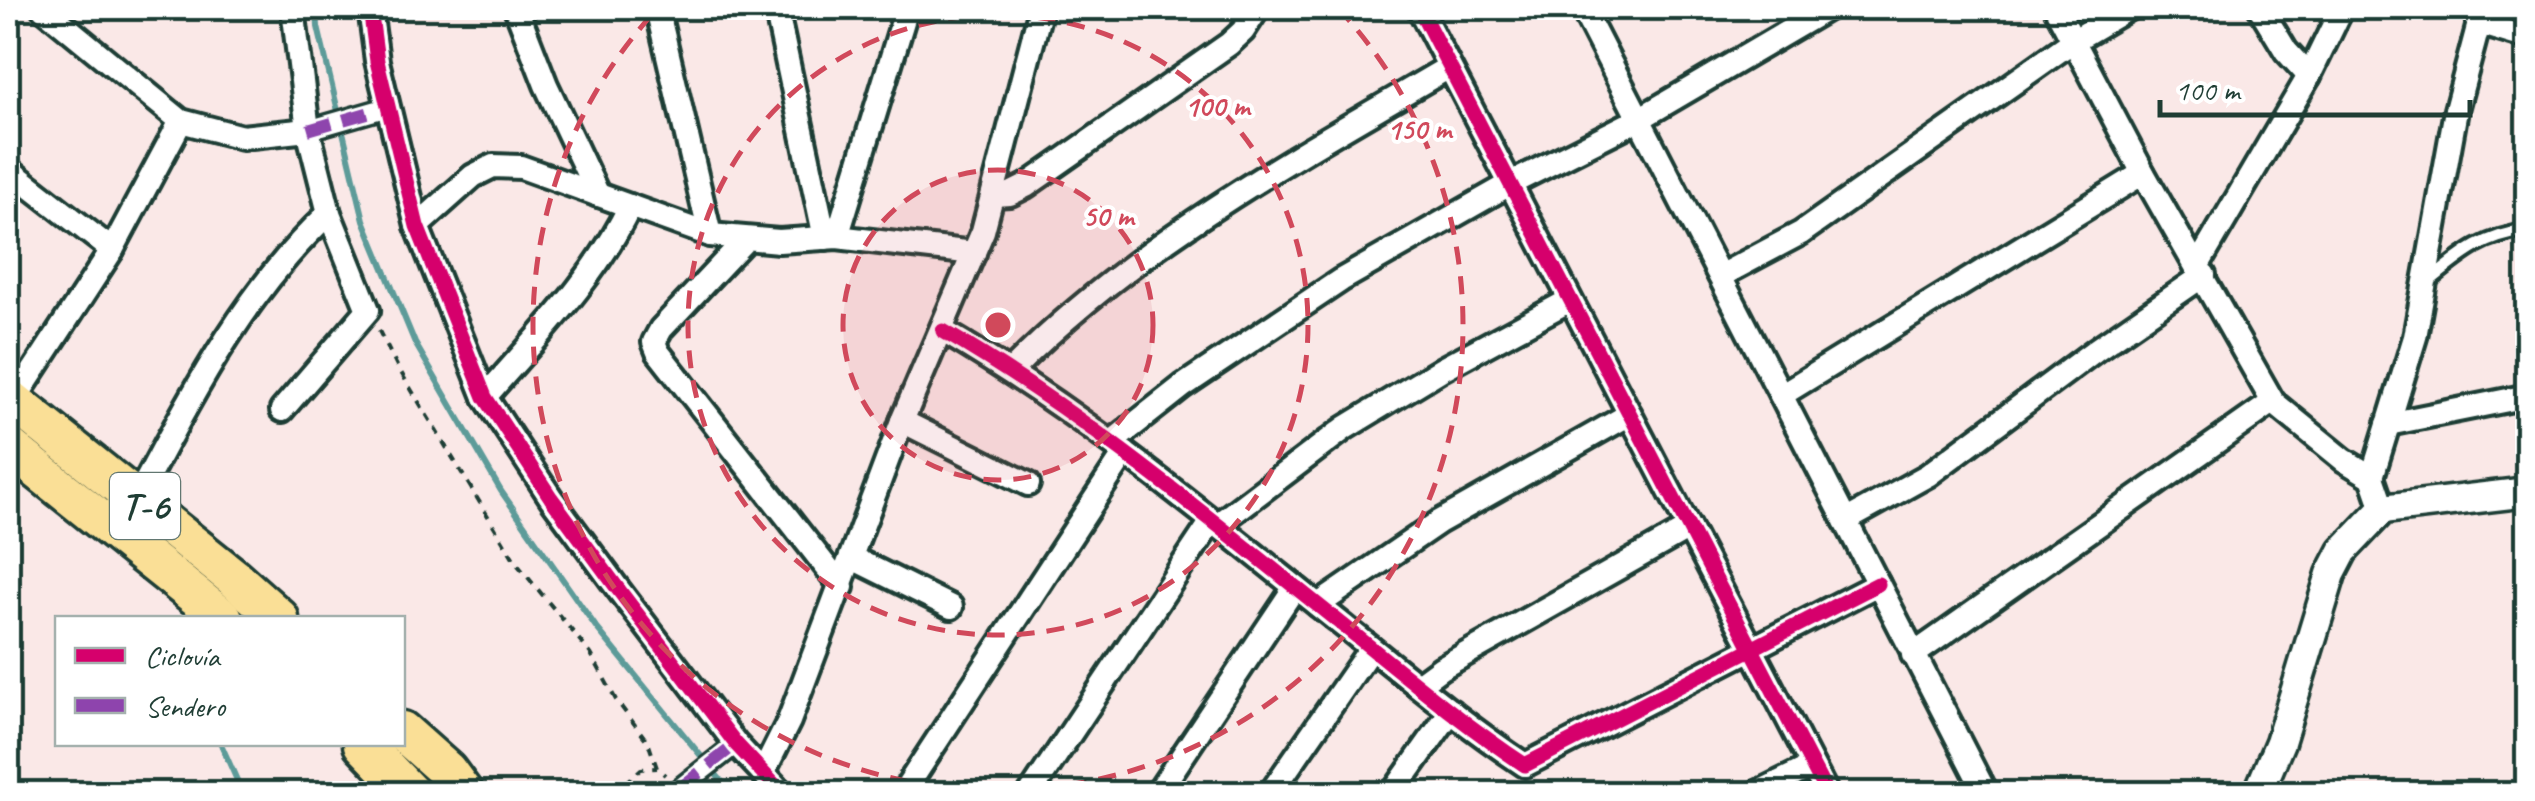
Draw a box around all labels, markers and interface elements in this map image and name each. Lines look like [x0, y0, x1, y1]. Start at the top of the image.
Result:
scale bar [2160, 55, 2470, 117]
text: 100 m [2175, 71, 2242, 109]
text: 100 m [1185, 87, 1252, 125]
text: 150 m [1387, 110, 1454, 148]
text: 50 m [1083, 197, 1136, 235]
centre of rings [980, 307, 1016, 343]
road number: T-6 [110, 473, 180, 539]
legend [55, 616, 405, 746]
text: Ciclovía [145, 637, 222, 675]
text: Sendero [145, 687, 227, 725]

